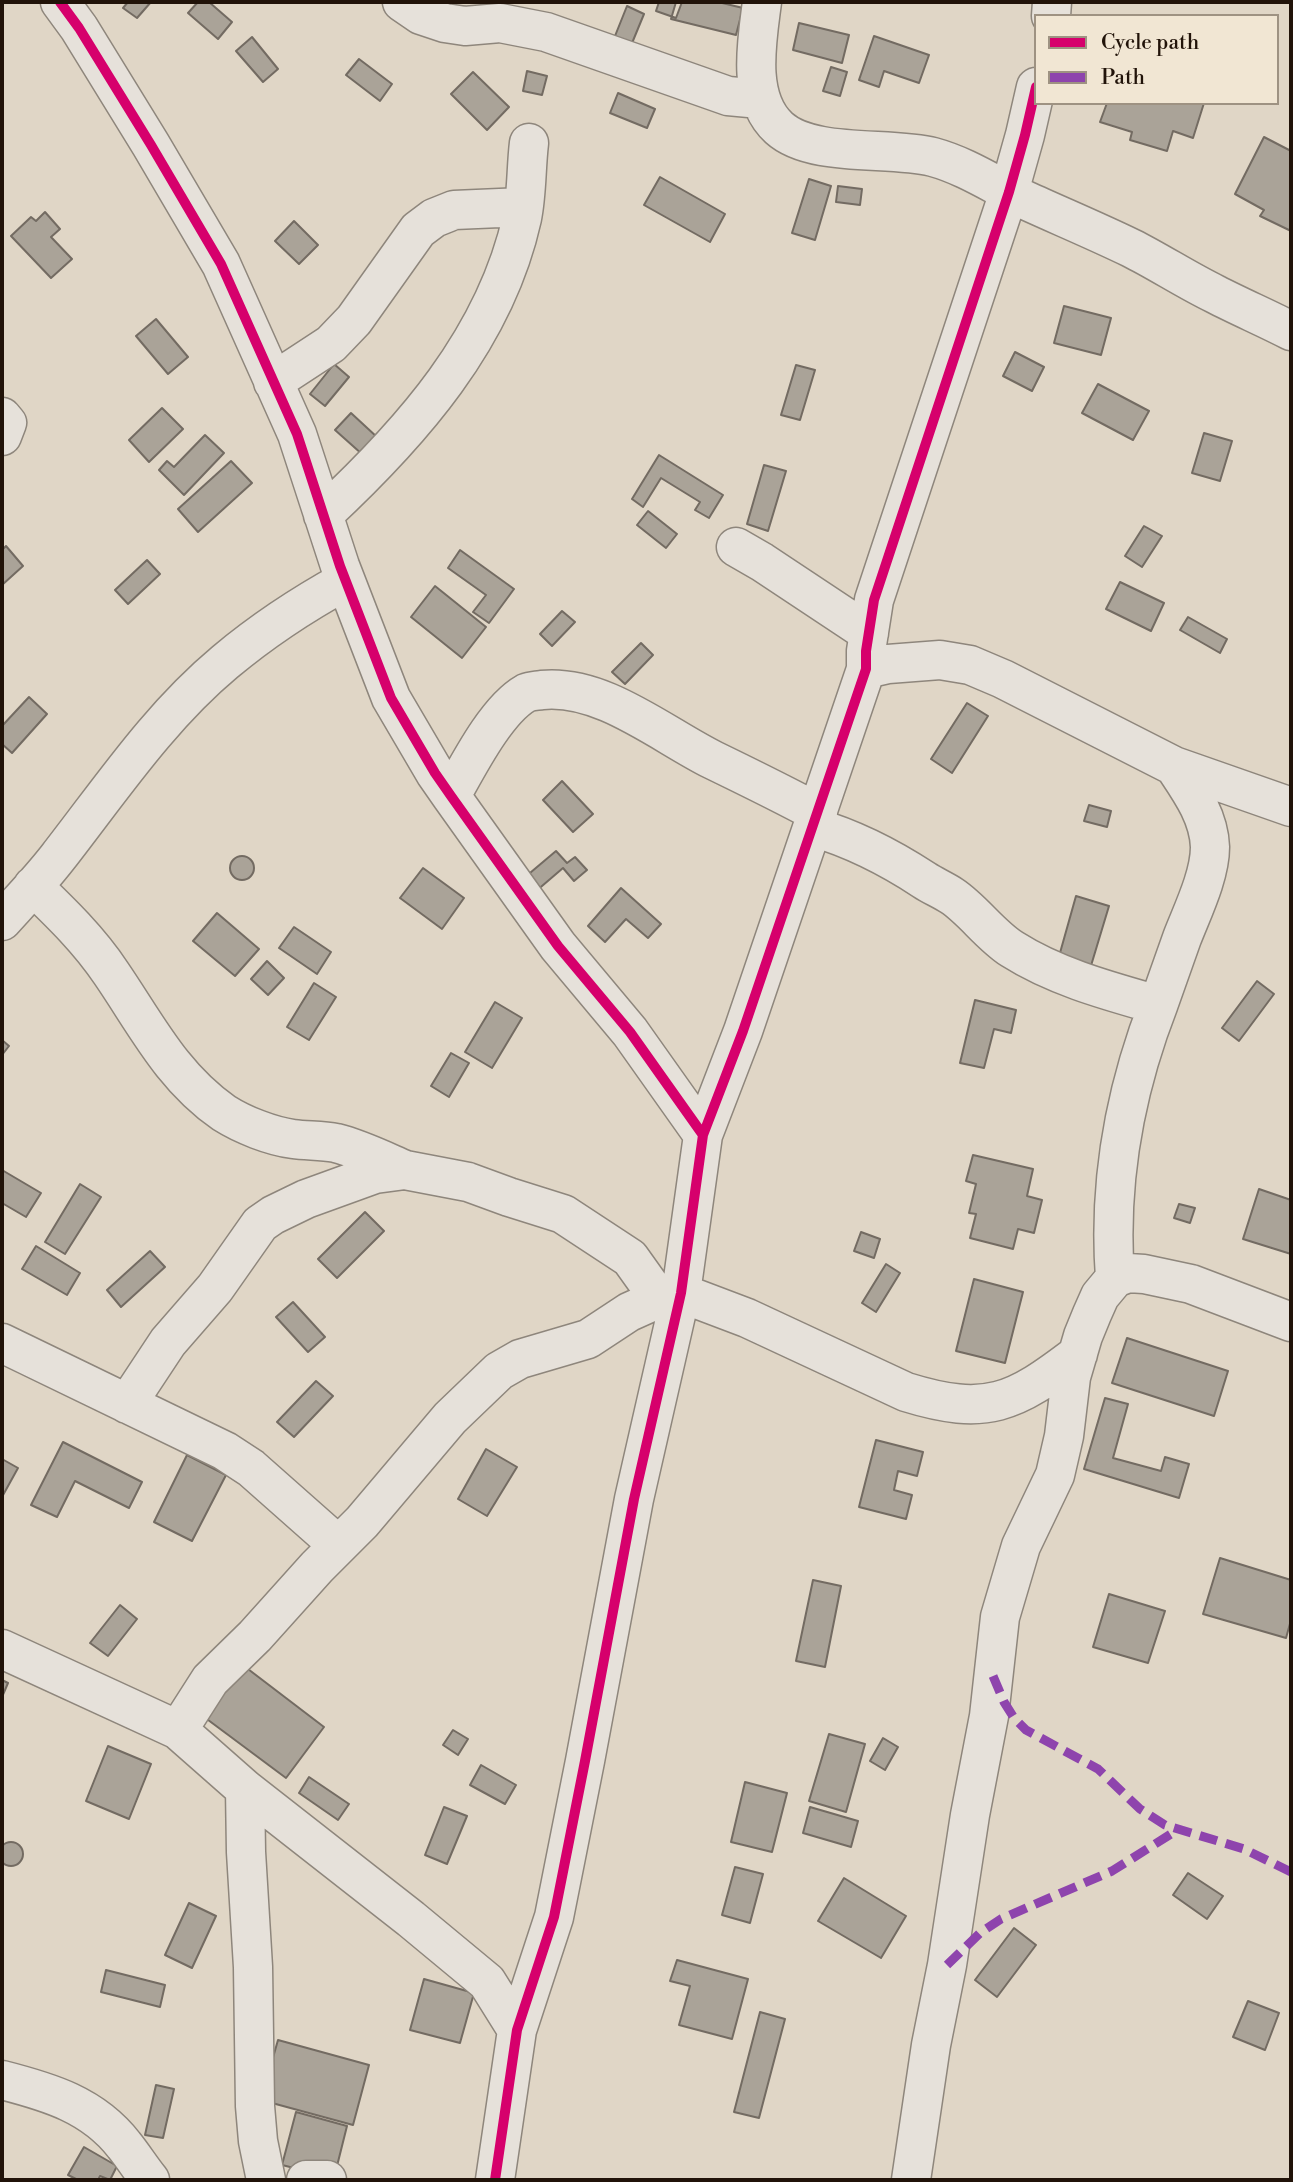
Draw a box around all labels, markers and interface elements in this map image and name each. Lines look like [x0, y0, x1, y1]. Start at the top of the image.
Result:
legend [1034, 14, 1279, 105]
text: Cycle path [1101, 30, 1199, 56]
text: Path [1101, 65, 1145, 91]

